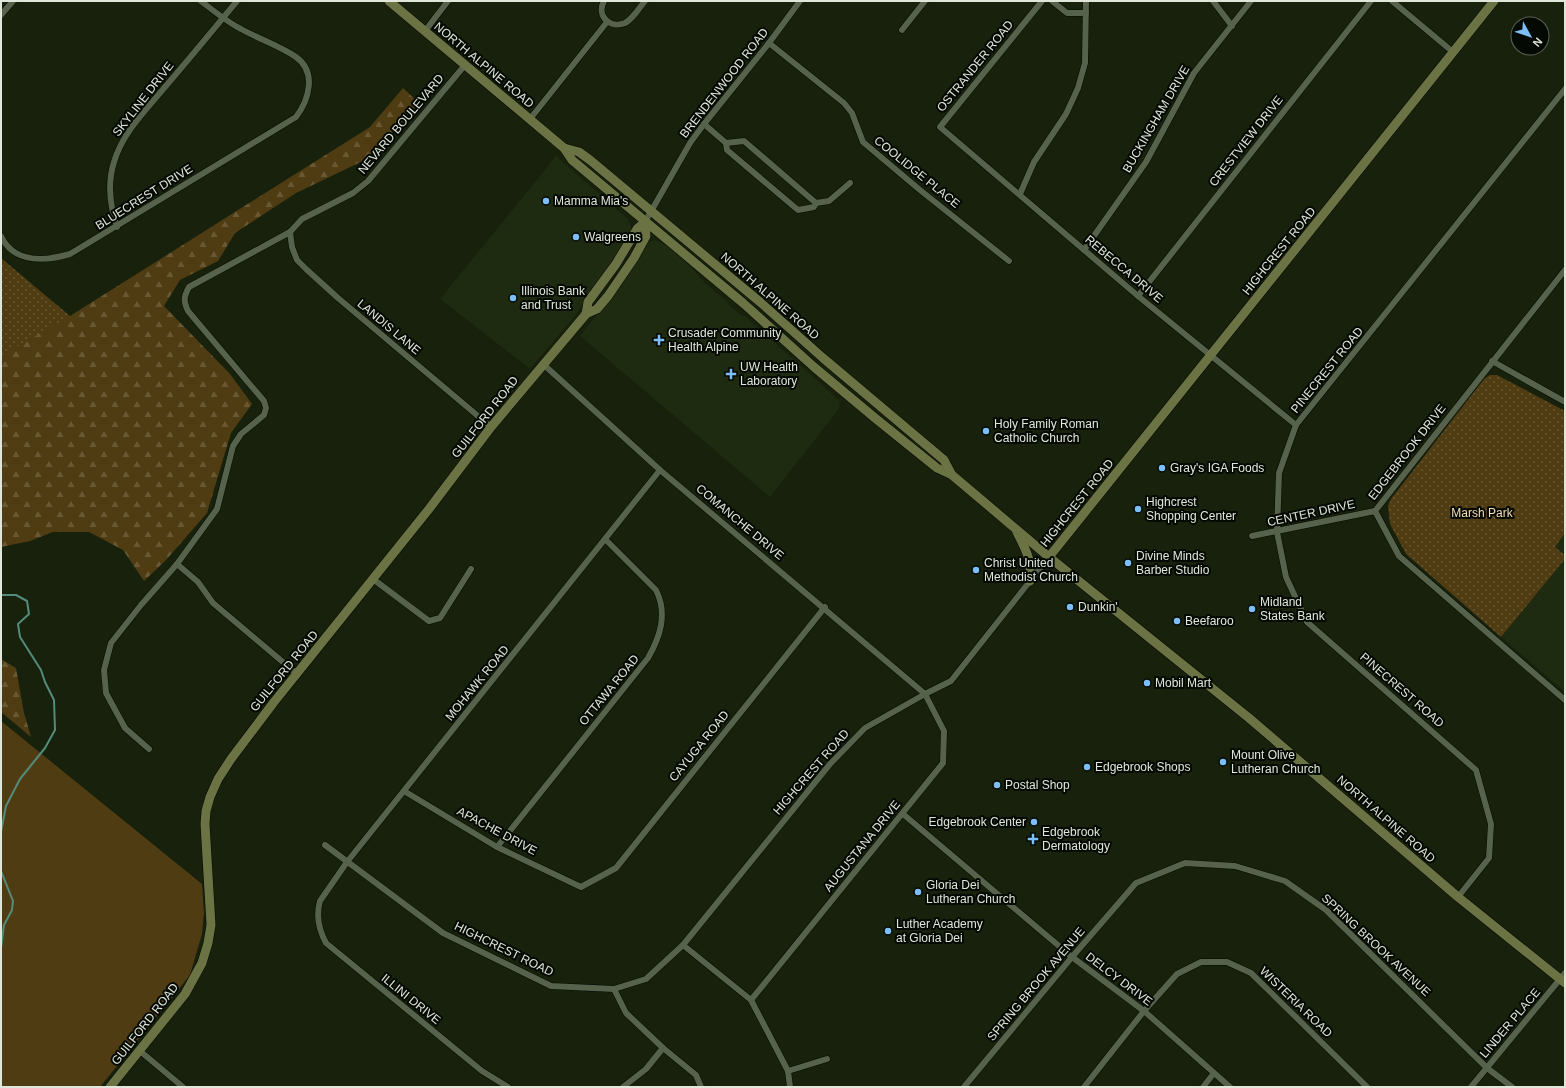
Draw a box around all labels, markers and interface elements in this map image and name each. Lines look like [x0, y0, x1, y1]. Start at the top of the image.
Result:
north arrow [1510, 16, 1550, 56]
street label: OSTRANDER ROAD [934, 17, 1016, 114]
street label: NORTH ALPINE ROAD [431, 19, 537, 111]
street label: BRENDENWOOD ROAD [677, 25, 771, 141]
text: N [1530, 36, 1545, 49]
street label: SKYLINE DRIVE [110, 59, 176, 139]
street label: BUCKINGHAM DRIVE [1120, 63, 1192, 175]
street label: NEVARD BOULEVARD [355, 71, 447, 177]
street label: CRESTVIEW DRIVE [1206, 93, 1286, 189]
street label: COOLIDGE PLACE [871, 133, 963, 211]
street label: BLUECREST DRIVE [93, 161, 195, 233]
place label: Mamma Mia's [554, 194, 628, 208]
marker: Mamma Mia's [541, 196, 551, 206]
street label: HIGHCREST ROAD [1239, 204, 1319, 298]
place label: Walgreens [584, 230, 641, 244]
marker: Walgreens [571, 232, 581, 242]
street label: REBECCA DRIVE [1082, 232, 1166, 306]
street label: NORTH ALPINE ROAD [718, 249, 822, 343]
place label: Illinois Bank and Trust [521, 284, 586, 312]
marker: Illinois Bank and Trust [508, 293, 518, 303]
street label: LANDIS LANE [355, 297, 423, 357]
street label: PINECREST ROAD [1288, 324, 1366, 416]
place label: Crusader Community Health Alpine [668, 326, 781, 354]
marker: Crusader Community Health Alpine [653, 334, 665, 346]
place label: UW Health Laboratory [740, 360, 798, 388]
marker: UW Health Laboratory [725, 368, 737, 380]
street label: GUILFORD ROAD [449, 373, 522, 461]
street label: EDGEBROOK DRIVE [1365, 401, 1449, 503]
place label: Holy Family Roman Catholic Church [994, 417, 1099, 445]
marker: Holy Family Roman Catholic Church [981, 426, 991, 436]
street label: HIGHCREST ROAD [1037, 456, 1117, 550]
place label: Gray's IGA Foods [1170, 461, 1264, 475]
marker: Gray's IGA Foods [1157, 463, 1167, 473]
street label: COMANCHE DRIVE [693, 481, 787, 563]
place label: Highcrest Shopping Center [1146, 495, 1236, 523]
street label: CENTER DRIVE [1266, 497, 1356, 529]
marker: Highcrest Shopping Center [1133, 504, 1143, 514]
park label: Marsh Park [1451, 506, 1514, 520]
place label: Divine Minds Barber Studio [1136, 549, 1210, 577]
place label: Christ United Methodist Church [984, 556, 1078, 584]
marker: Divine Minds Barber Studio [1123, 558, 1133, 568]
marker: Christ United Methodist Church [971, 565, 981, 575]
place label: Midland States Bank [1260, 595, 1326, 623]
place label: Dunkin' [1078, 600, 1118, 614]
marker: Dunkin' [1065, 602, 1075, 612]
marker: Midland States Bank [1247, 604, 1257, 614]
place label: Beefaroo [1185, 614, 1234, 628]
marker: Beefaroo [1172, 616, 1182, 626]
street label: GUILFORD ROAD [247, 627, 321, 714]
street label: MOHAWK ROAD [442, 642, 512, 724]
street label: PINECREST ROAD [1357, 650, 1447, 730]
street label: OTTAWA ROAD [576, 652, 642, 728]
place label: Mobil Mart [1155, 676, 1212, 690]
marker: Mobil Mart [1142, 678, 1152, 688]
street label: CAYUGA ROAD [666, 707, 732, 784]
street label: HIGHCREST ROAD [770, 726, 852, 818]
place label: Mount Olive Lutheran Church [1231, 748, 1320, 776]
marker: Mount Olive Lutheran Church [1218, 757, 1228, 767]
place label: Edgebrook Shops [1095, 760, 1190, 774]
marker: Edgebrook Shops [1082, 762, 1092, 772]
street label: NORTH ALPINE ROAD [1334, 772, 1438, 866]
place label: Postal Shop [1005, 778, 1070, 792]
marker: Postal Shop [992, 780, 1002, 790]
street label: AUGUSTANA DRIVE [821, 798, 903, 894]
street label: APACHE DRIVE [455, 804, 539, 858]
place label: Edgebrook Center [929, 815, 1026, 829]
marker: Edgebrook Center [1029, 817, 1039, 827]
place label: Edgebrook Dermatology [1042, 825, 1110, 853]
marker: Edgebrook Dermatology [1027, 833, 1039, 845]
place label: Gloria Dei Lutheran Church [926, 878, 1015, 906]
marker: Gloria Dei Lutheran Church [913, 887, 923, 897]
street label: SPRING BROOK AVENUE [1319, 891, 1433, 999]
place label: Luther Academy at Gloria Dei [896, 917, 983, 945]
street label: HIGHCREST ROAD [452, 919, 556, 979]
street label: SPRING BROOK AVENUE [984, 924, 1088, 1044]
marker: Luther Academy at Gloria Dei [883, 926, 893, 936]
street label: DELCY DRIVE [1083, 949, 1155, 1009]
street label: WISTERIA ROAD [1257, 964, 1335, 1040]
street label: ILLINI DRIVE [379, 971, 443, 1027]
street label: GUILFORD ROAD [109, 980, 182, 1068]
street label: LINDER PLACE [1477, 985, 1543, 1061]

